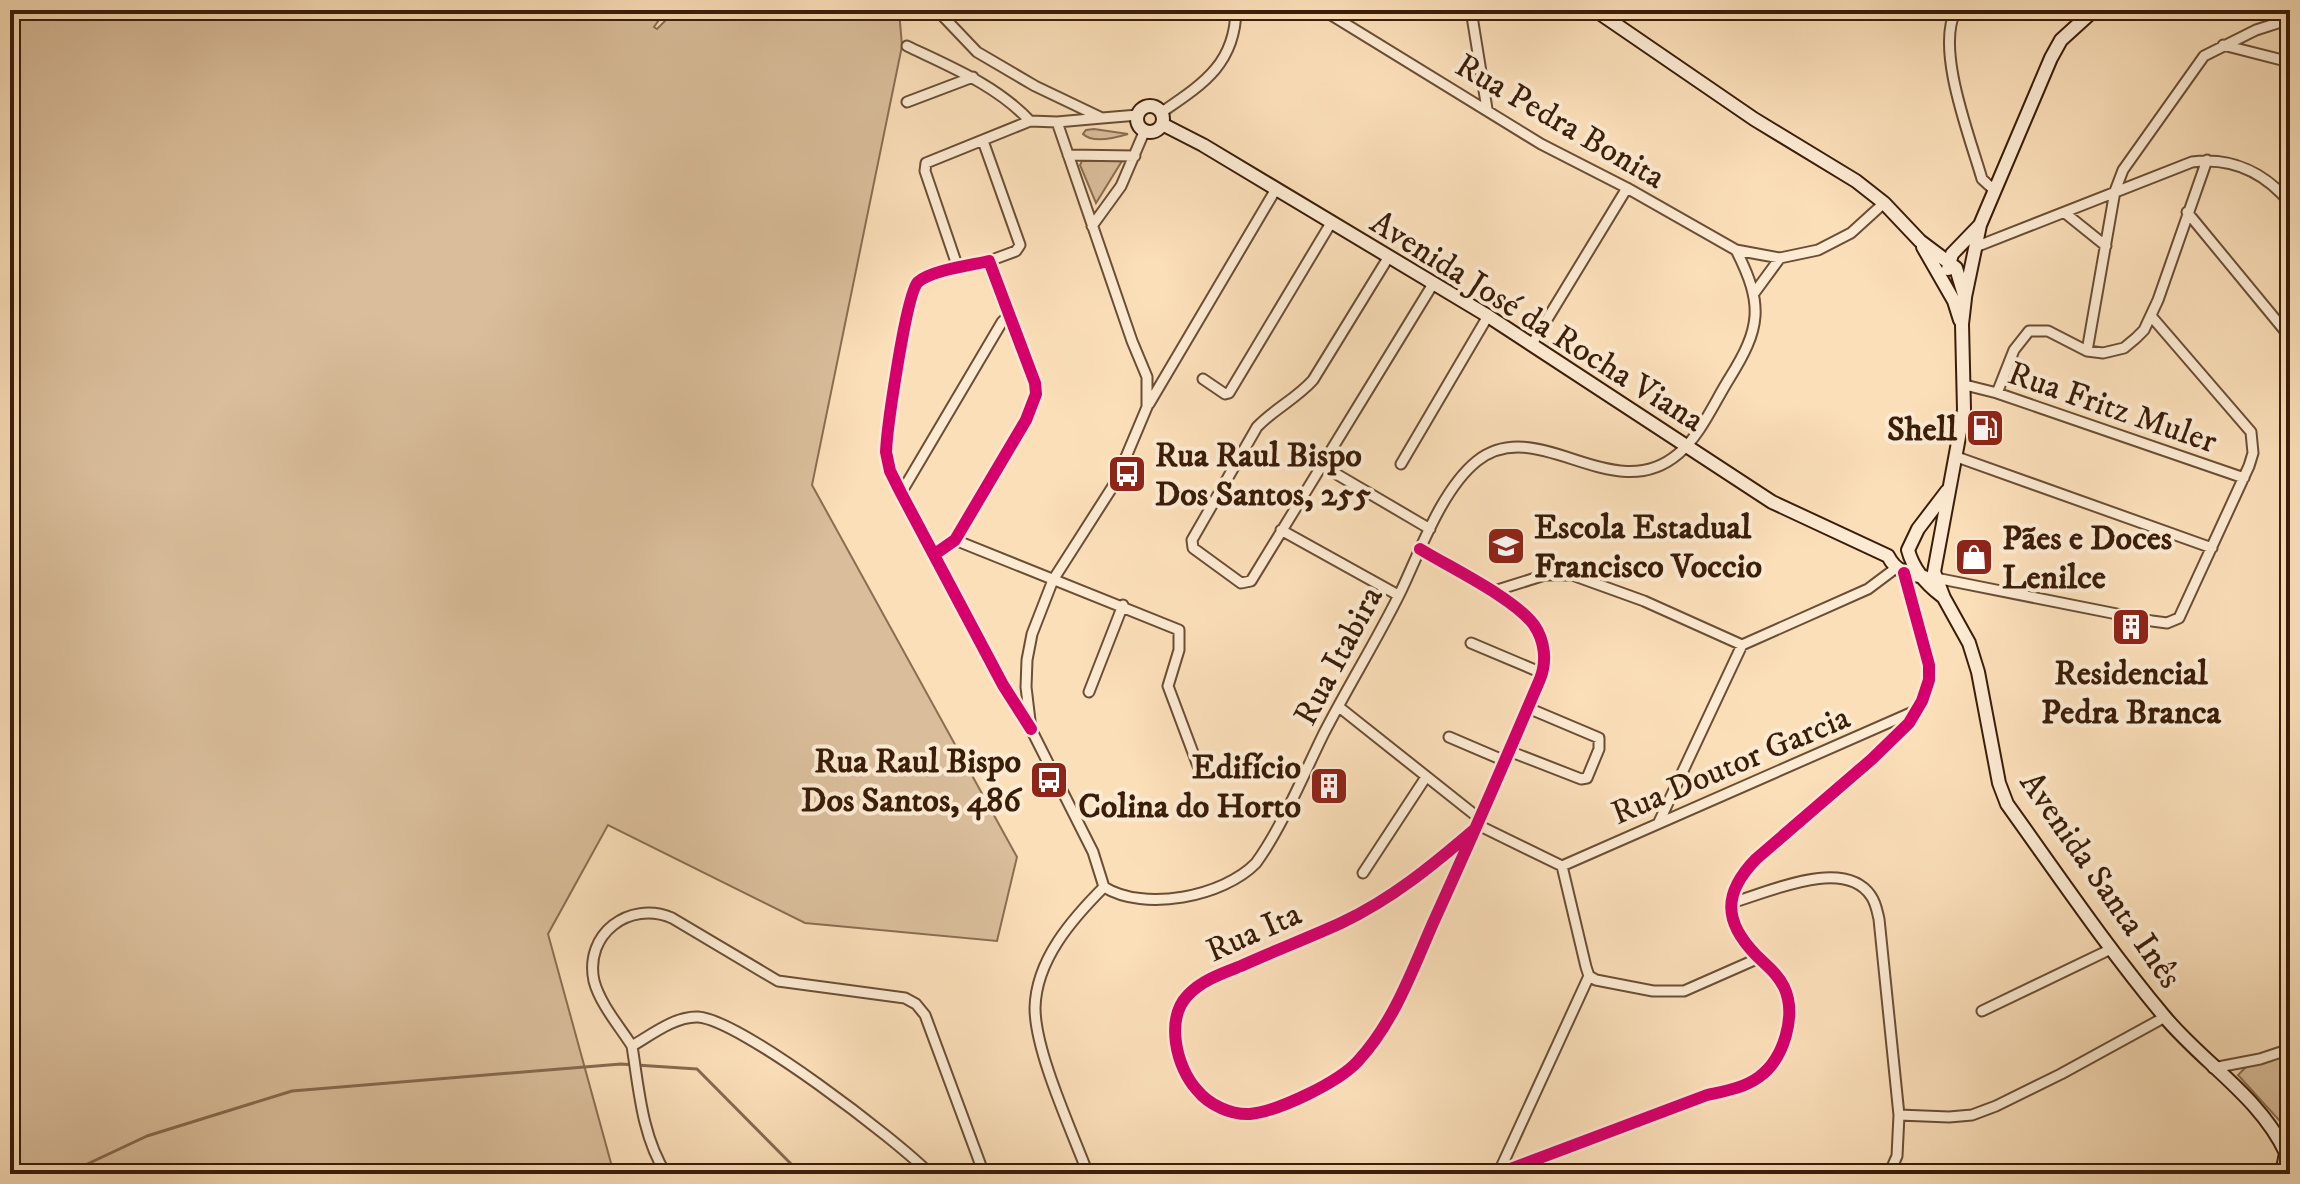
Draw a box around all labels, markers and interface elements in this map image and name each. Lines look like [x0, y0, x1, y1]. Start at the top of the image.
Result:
street label: Rua Pedra Bonita [1448, 45, 1673, 199]
street label: Avenida José da Rocha Viana [1362, 202, 1712, 442]
street label: Rua Fritz Muler [2002, 353, 2223, 463]
fuel station icon: Shell [1964, 407, 2006, 449]
place label: Shell [1887, 409, 1958, 451]
place label: Rua Raul Bispo Dos Santos, 255 [1155, 435, 1371, 516]
bus stop icon: Rua Raul Bispo Dos Santos, 255 [1106, 453, 1148, 495]
place label: Escola Estadual Francisco Voccio [1534, 507, 1762, 588]
place label: Pães e Doces Lenilce [2002, 518, 2172, 599]
school or university icon: Escola Estadual Francisco Voccio [1485, 525, 1527, 567]
shop icon: Pães e Doces Lenilce [1953, 536, 1995, 578]
street label: Rua Itabira [1285, 579, 1393, 733]
building icon: Residencial Pedra Branca [2110, 606, 2152, 648]
place label: Residencial Pedra Branca [2041, 653, 2221, 734]
street label: Rua Doutor Garcia [1605, 696, 1857, 835]
place label: Rua Raul Bispo Dos Santos, 486 [801, 741, 1023, 822]
place label: Edifício Colina do Horto [1078, 747, 1301, 828]
bus stop icon: Rua Raul Bispo Dos Santos, 486 [1028, 759, 1070, 801]
street label: Avenida Santa Inês [2010, 764, 2191, 997]
building icon: Edifício Colina do Horto [1308, 765, 1350, 807]
street label: Rua Ita [1200, 893, 1308, 972]

